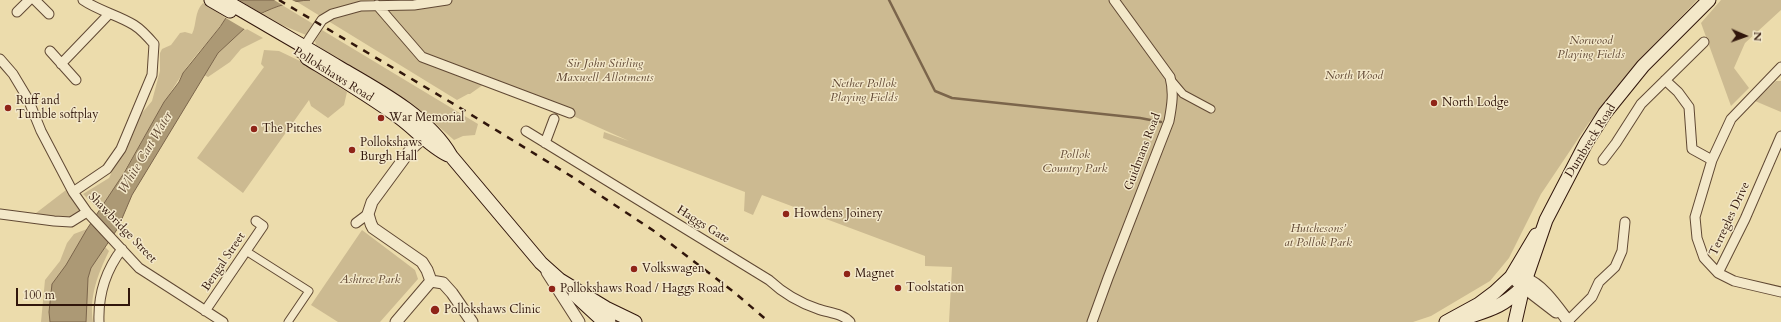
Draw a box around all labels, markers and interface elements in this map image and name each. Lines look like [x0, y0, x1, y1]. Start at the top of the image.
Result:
north arrow [1725, 16, 1765, 56]
text: N [1750, 31, 1765, 41]
park label: Norwood Playing Fields [1557, 34, 1625, 62]
street label: Pollokshaws Road [290, 45, 376, 105]
park label: Sir John Stirling Maxwell Allotments [556, 57, 654, 85]
park label: North Wood [1325, 69, 1383, 83]
park label: Nether Pollok Playing Fields [830, 77, 898, 105]
place label: Ruff and Tumble softplay [16, 94, 99, 122]
place label: North Lodge [1442, 96, 1509, 110]
marker: North Lodge [1429, 98, 1439, 108]
street label: Dumbreck Road [1563, 101, 1619, 181]
marker: Ruff and Tumble softplay [3, 103, 13, 113]
water label: White Cart Water [115, 109, 177, 197]
place label: War Memorial [389, 111, 464, 125]
street label: Guidmans Road [1122, 111, 1164, 193]
marker: War Memorial [376, 113, 386, 123]
place label: The Pitches [262, 122, 322, 136]
marker: The Pitches [249, 124, 259, 134]
place label: Pollokshaws Burgh Hall [360, 136, 422, 164]
marker: Pollokshaws Burgh Hall [347, 145, 357, 155]
park label: Pollok Country Park [1043, 148, 1107, 176]
street label: Terregles Drive [1707, 180, 1753, 258]
street label: Shawbridge Street [85, 190, 159, 266]
street label: Haggs Gate [674, 203, 732, 247]
place label: Howdens Joinery [794, 207, 883, 221]
marker: Howdens Joinery [781, 209, 791, 219]
park label: Hutchesons’ at Pollok Park [1284, 222, 1352, 250]
street label: Bengal Street [199, 230, 249, 294]
place label: Volkswagen [642, 262, 705, 276]
marker: Volkswagen [629, 264, 639, 274]
place label: Magnet [855, 267, 894, 281]
marker: Magnet [842, 269, 852, 279]
park label: Ashtree Park [340, 273, 400, 287]
scale bar [18, 280, 132, 306]
place label: Toolstation [906, 281, 964, 295]
place label: Pollokshaws Road / Haggs Road [560, 282, 724, 296]
marker: Toolstation [893, 283, 903, 293]
marker: Pollokshaws Road / Haggs Road [547, 284, 557, 294]
text: 100 m [23, 287, 55, 303]
place label: Pollokshaws Clinic [444, 303, 541, 317]
marker: Pollokshaws Clinic [429, 304, 441, 316]

